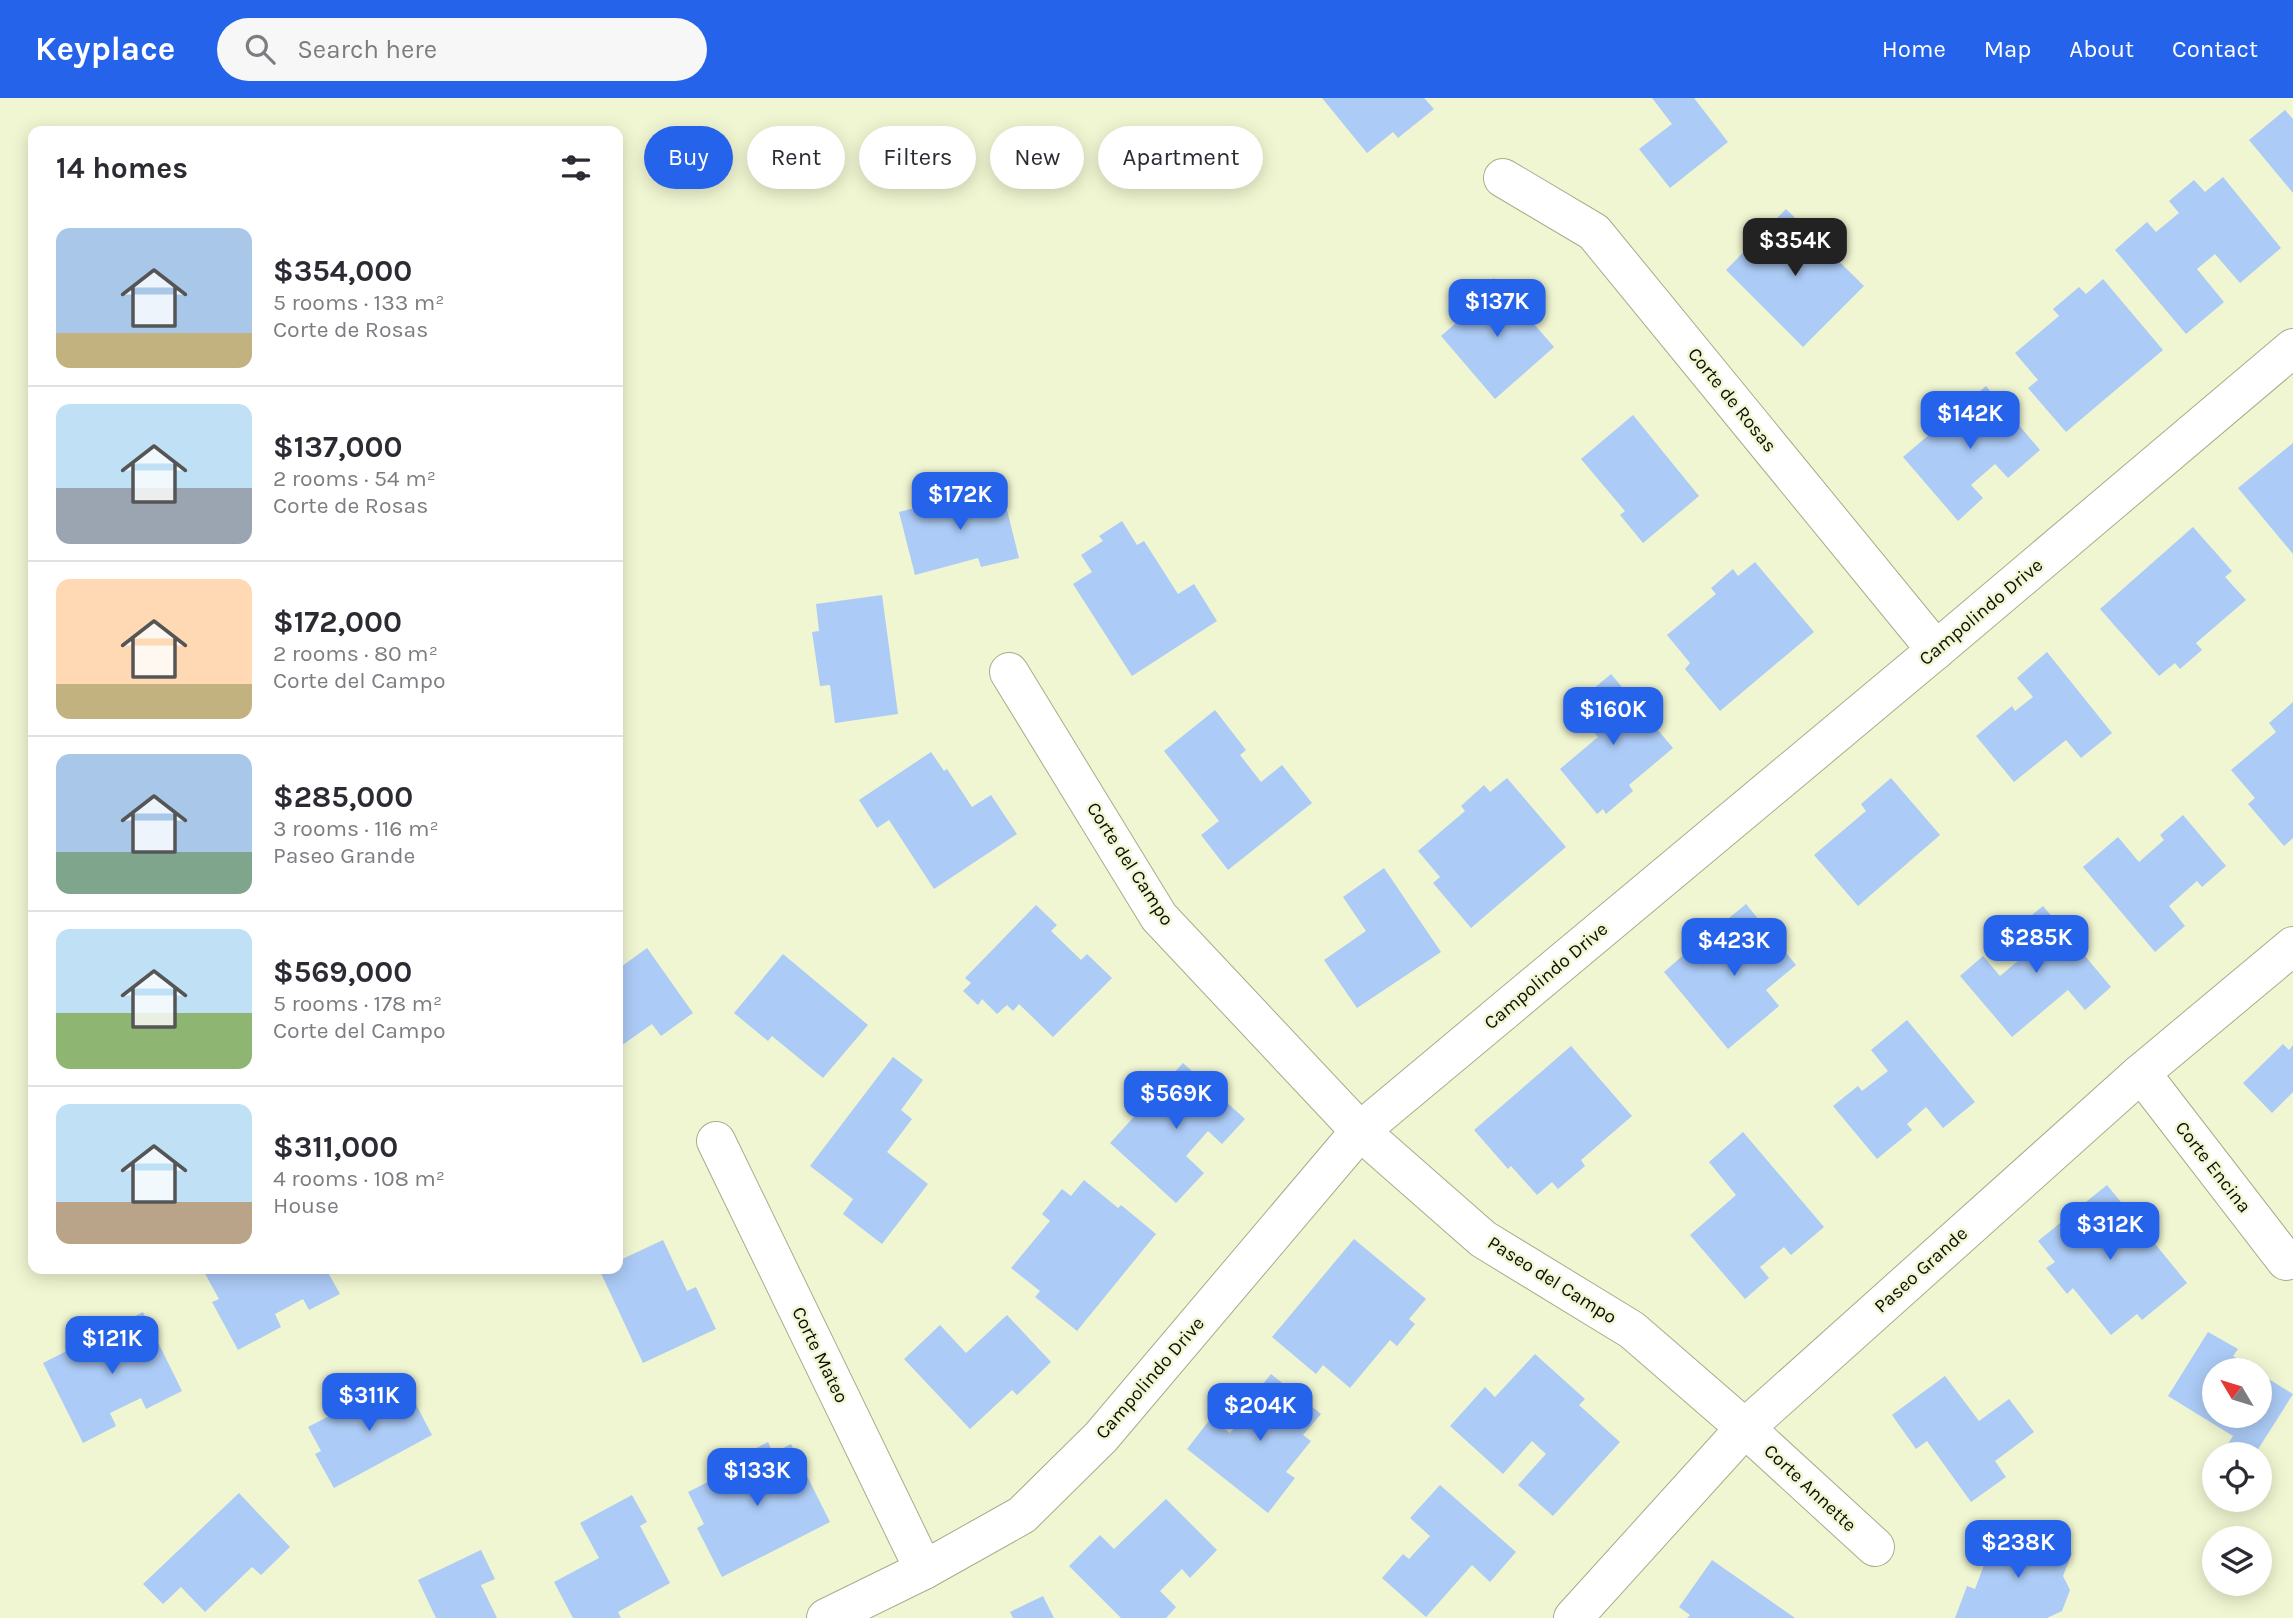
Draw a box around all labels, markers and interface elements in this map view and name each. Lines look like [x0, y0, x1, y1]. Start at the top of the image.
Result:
search box [217, 18, 707, 81]
text: Keyplace [35, 30, 175, 68]
icon: search [241, 30, 279, 68]
text: Search here [297, 34, 437, 65]
text: Home [1882, 35, 1946, 63]
text: Map [1984, 35, 2031, 63]
text: About [2069, 35, 2134, 63]
text: Contact [2172, 35, 2258, 63]
chip: Buy [644, 126, 733, 189]
chip: Rent [747, 126, 845, 189]
chip: Filters [859, 126, 976, 189]
chip: New [990, 126, 1084, 189]
chip: Apartment [1098, 126, 1263, 189]
icon: filters [557, 149, 595, 187]
text: 14 homes [56, 150, 188, 186]
pin: $354K [1746, 218, 1844, 278]
text: $354K [1759, 227, 1831, 254]
text: $354,000 [273, 253, 412, 289]
icon: home [112, 256, 196, 340]
pin: $137K [1448, 280, 1546, 339]
text: $137K [1465, 288, 1529, 315]
text: 5 rooms · 133 m² [273, 289, 445, 316]
text: Corte de Rosas [273, 316, 428, 343]
street label: Corte de Rosas [1683, 343, 1781, 457]
pin: $142K [1921, 392, 2019, 451]
text: $142K [1937, 400, 2003, 427]
text: $137,000 [273, 429, 402, 465]
icon: home [112, 432, 196, 516]
text: 2 rooms · 54 m² [273, 465, 436, 492]
pin: $172K [911, 472, 1009, 532]
text: $172K [928, 481, 992, 508]
text: Corte de Rosas [273, 492, 428, 519]
street label: Campolindo Drive [1915, 554, 2047, 670]
text: $172,000 [273, 604, 402, 640]
icon: home [112, 607, 196, 691]
text: 2 rooms · 80 m² [273, 640, 438, 667]
text: Corte del Campo [273, 667, 446, 694]
pin: $160K [1564, 688, 1662, 747]
text: $160K [1579, 696, 1647, 723]
text: $285,000 [273, 779, 413, 815]
icon: home [112, 782, 196, 866]
street label: Corte del Campo [1082, 798, 1178, 930]
text: 3 rooms · 116 m² [273, 815, 439, 842]
text: Paseo Grande [273, 842, 415, 869]
pin: $285K [1987, 916, 2085, 975]
street label: Campolindo Drive [1480, 918, 1612, 1034]
pin: $423K [1685, 918, 1783, 978]
text: $285K [1999, 924, 2073, 951]
text: $423K [1698, 927, 1770, 954]
text: $569,000 [273, 954, 412, 990]
icon: home [112, 957, 196, 1041]
text: 5 rooms · 178 m² [273, 990, 442, 1017]
text: Corte del Campo [273, 1017, 446, 1044]
pin: $569K [1127, 1072, 1225, 1131]
text: $569K [1140, 1080, 1212, 1107]
street label: Corte Encina [2171, 1117, 2255, 1217]
text: $311,000 [273, 1129, 398, 1165]
icon: home [112, 1132, 196, 1216]
text: 4 rooms · 108 m² [273, 1165, 445, 1192]
text: House [273, 1192, 339, 1219]
pin: $312K [2061, 1202, 2159, 1262]
text: $312K [2076, 1211, 2144, 1238]
street label: Paseo Grande [1870, 1222, 1972, 1318]
street label: Paseo del Campo [1483, 1231, 1621, 1329]
street label: Corte Mateo [787, 1303, 853, 1407]
street label: Campolindo Drive [1091, 1313, 1209, 1443]
pin: $121K [63, 1316, 161, 1376]
text: $121K [81, 1325, 143, 1352]
north arrow [2202, 1358, 2272, 1428]
map controls [2202, 1358, 2272, 1596]
pin: $311K [320, 1374, 418, 1433]
text: $311K [338, 1382, 400, 1409]
pin: $204K [1211, 1384, 1309, 1443]
text: $204K [1223, 1392, 1297, 1419]
street label: Corte Annette [1759, 1440, 1861, 1536]
button: locate [2202, 1442, 2272, 1512]
pin: $133K [708, 1448, 806, 1508]
text: $133K [723, 1457, 791, 1484]
pin: $238K [1969, 1520, 2067, 1580]
button: layers [2202, 1526, 2272, 1596]
text: $238K [1981, 1529, 2055, 1556]

